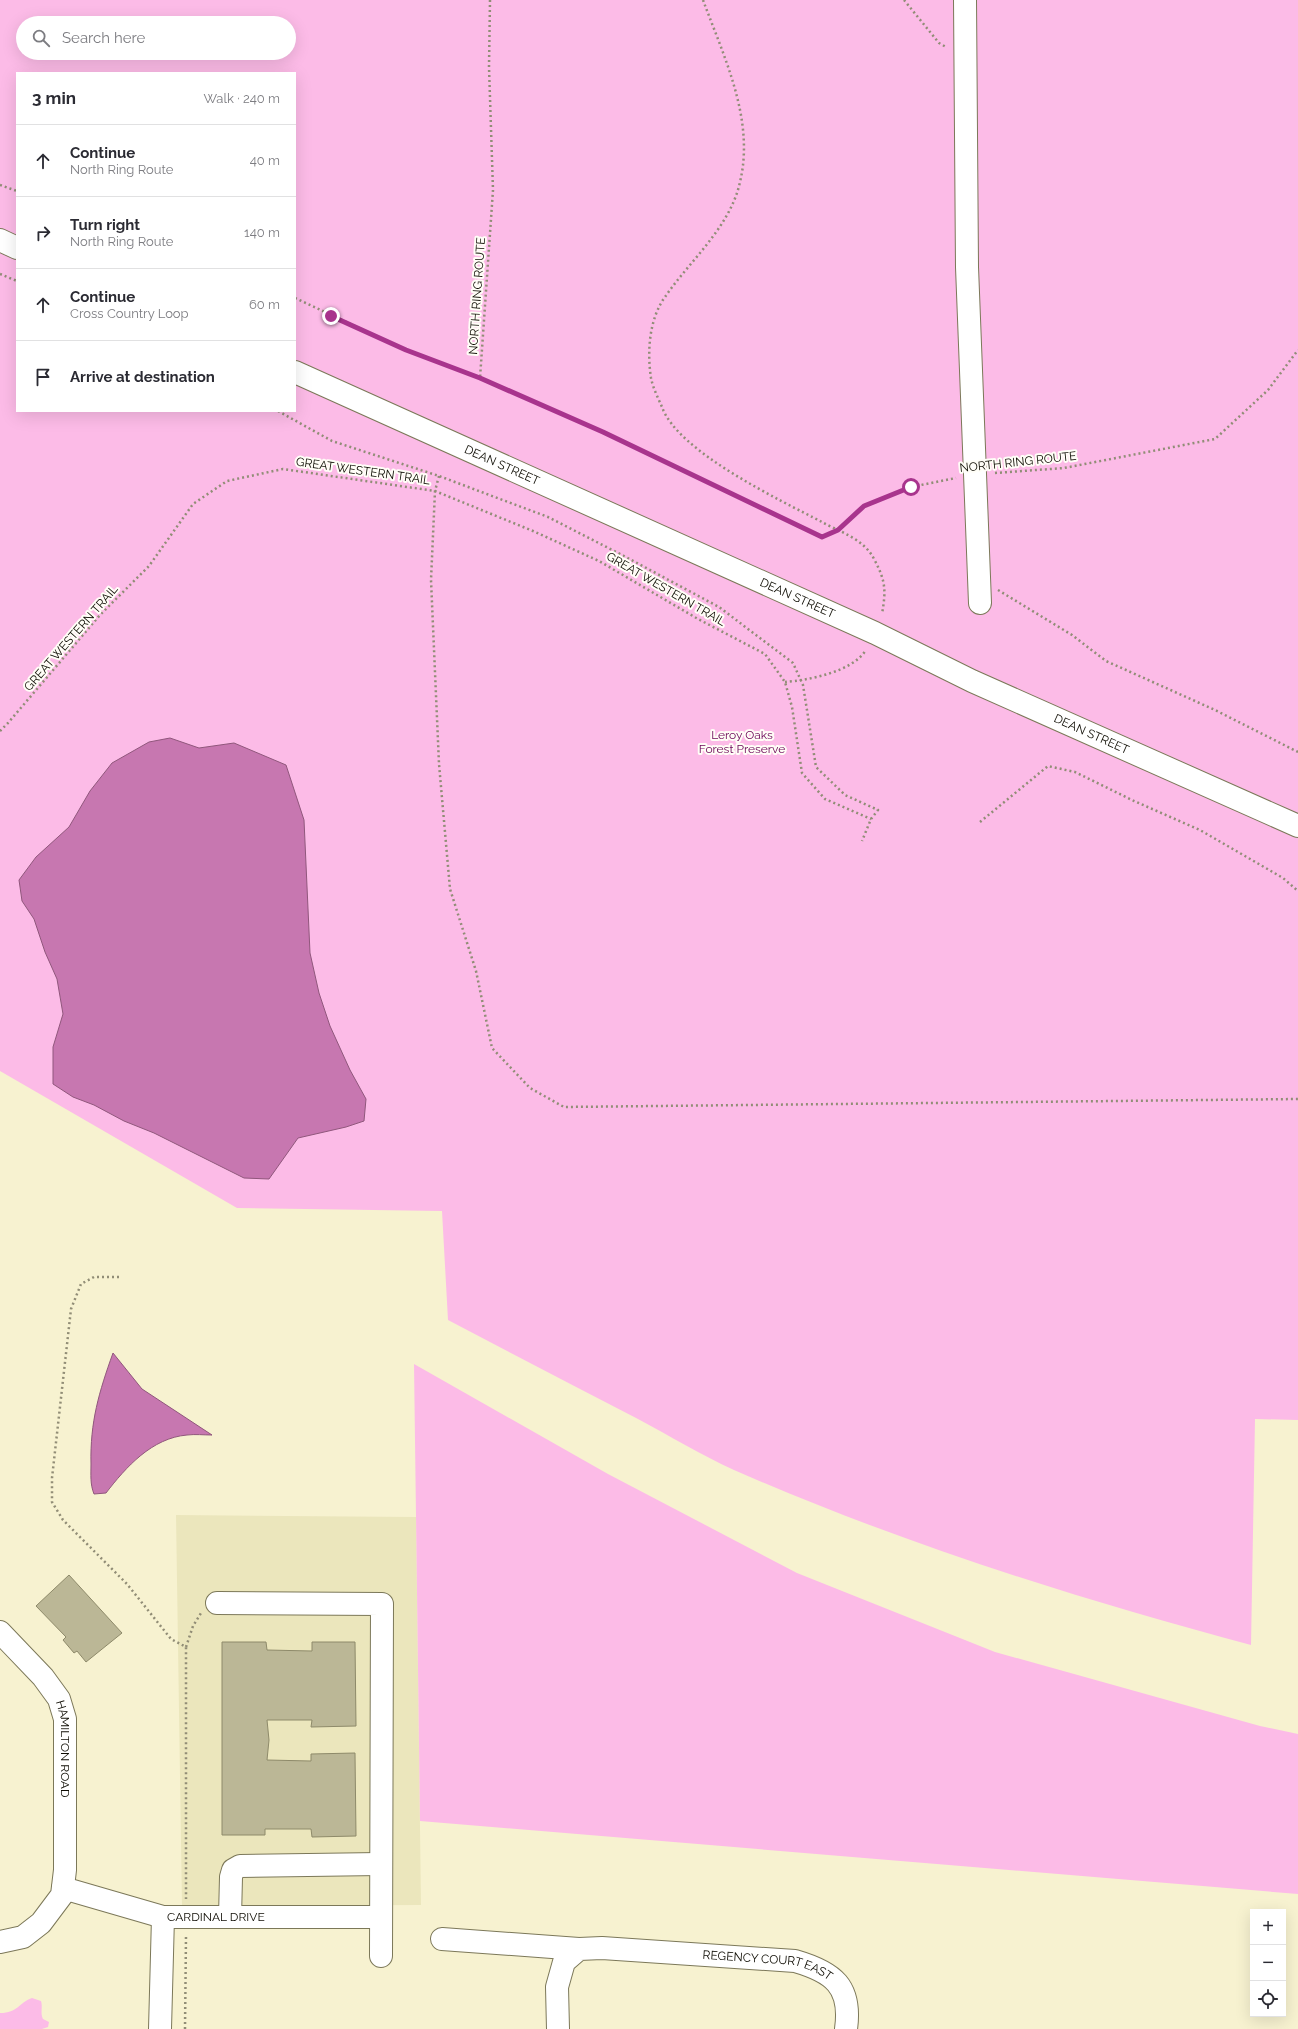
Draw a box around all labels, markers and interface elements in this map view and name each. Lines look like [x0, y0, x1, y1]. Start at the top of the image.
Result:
search box [16, 16, 296, 60]
icon: search [30, 27, 52, 49]
text: Search here [62, 29, 145, 47]
text: 3 min [32, 88, 76, 108]
text: Walk · 240 m [203, 91, 280, 106]
text: Continue [70, 144, 135, 162]
icon: ahead [32, 150, 54, 172]
text: 40 m [250, 153, 280, 168]
text: North Ring Route [70, 162, 173, 177]
text: Turn right [70, 216, 140, 234]
icon: right [32, 222, 54, 244]
text: 140 m [244, 225, 280, 240]
text: North Ring Route [70, 234, 173, 249]
street label: NORTH RING ROUTE [466, 237, 488, 355]
text: Continue [70, 288, 135, 306]
icon: ahead [32, 294, 54, 316]
text: 60 m [249, 297, 280, 312]
text: Cross Country Loop [70, 306, 189, 321]
route end [322, 307, 340, 325]
icon: arrive [32, 366, 54, 388]
text: Arrive at destination [70, 368, 215, 386]
street label: DEAN STREET [462, 442, 542, 488]
street label: NORTH RING ROUTE [959, 449, 1077, 475]
street label: GREAT WESTERN TRAIL [295, 455, 431, 487]
route start [902, 478, 920, 496]
street label: GREAT WESTERN TRAIL [604, 549, 728, 629]
street label: DEAN STREET [758, 575, 838, 621]
street label: GREAT WESTERN TRAIL [21, 582, 121, 694]
street label: DEAN STREET [1052, 711, 1132, 757]
park label: Leroy Oaks Forest Preserve [699, 728, 785, 756]
street label: HAMILTON ROAD [53, 1699, 72, 1798]
map controls [1250, 1909, 1286, 2017]
button: + [1250, 1909, 1286, 1945]
street label: CARDINAL DRIVE [167, 1910, 265, 1924]
button: − [1250, 1945, 1286, 1981]
street label: REGENCY COURT EAST [702, 1948, 836, 1983]
button: locate [1250, 1981, 1286, 2017]

